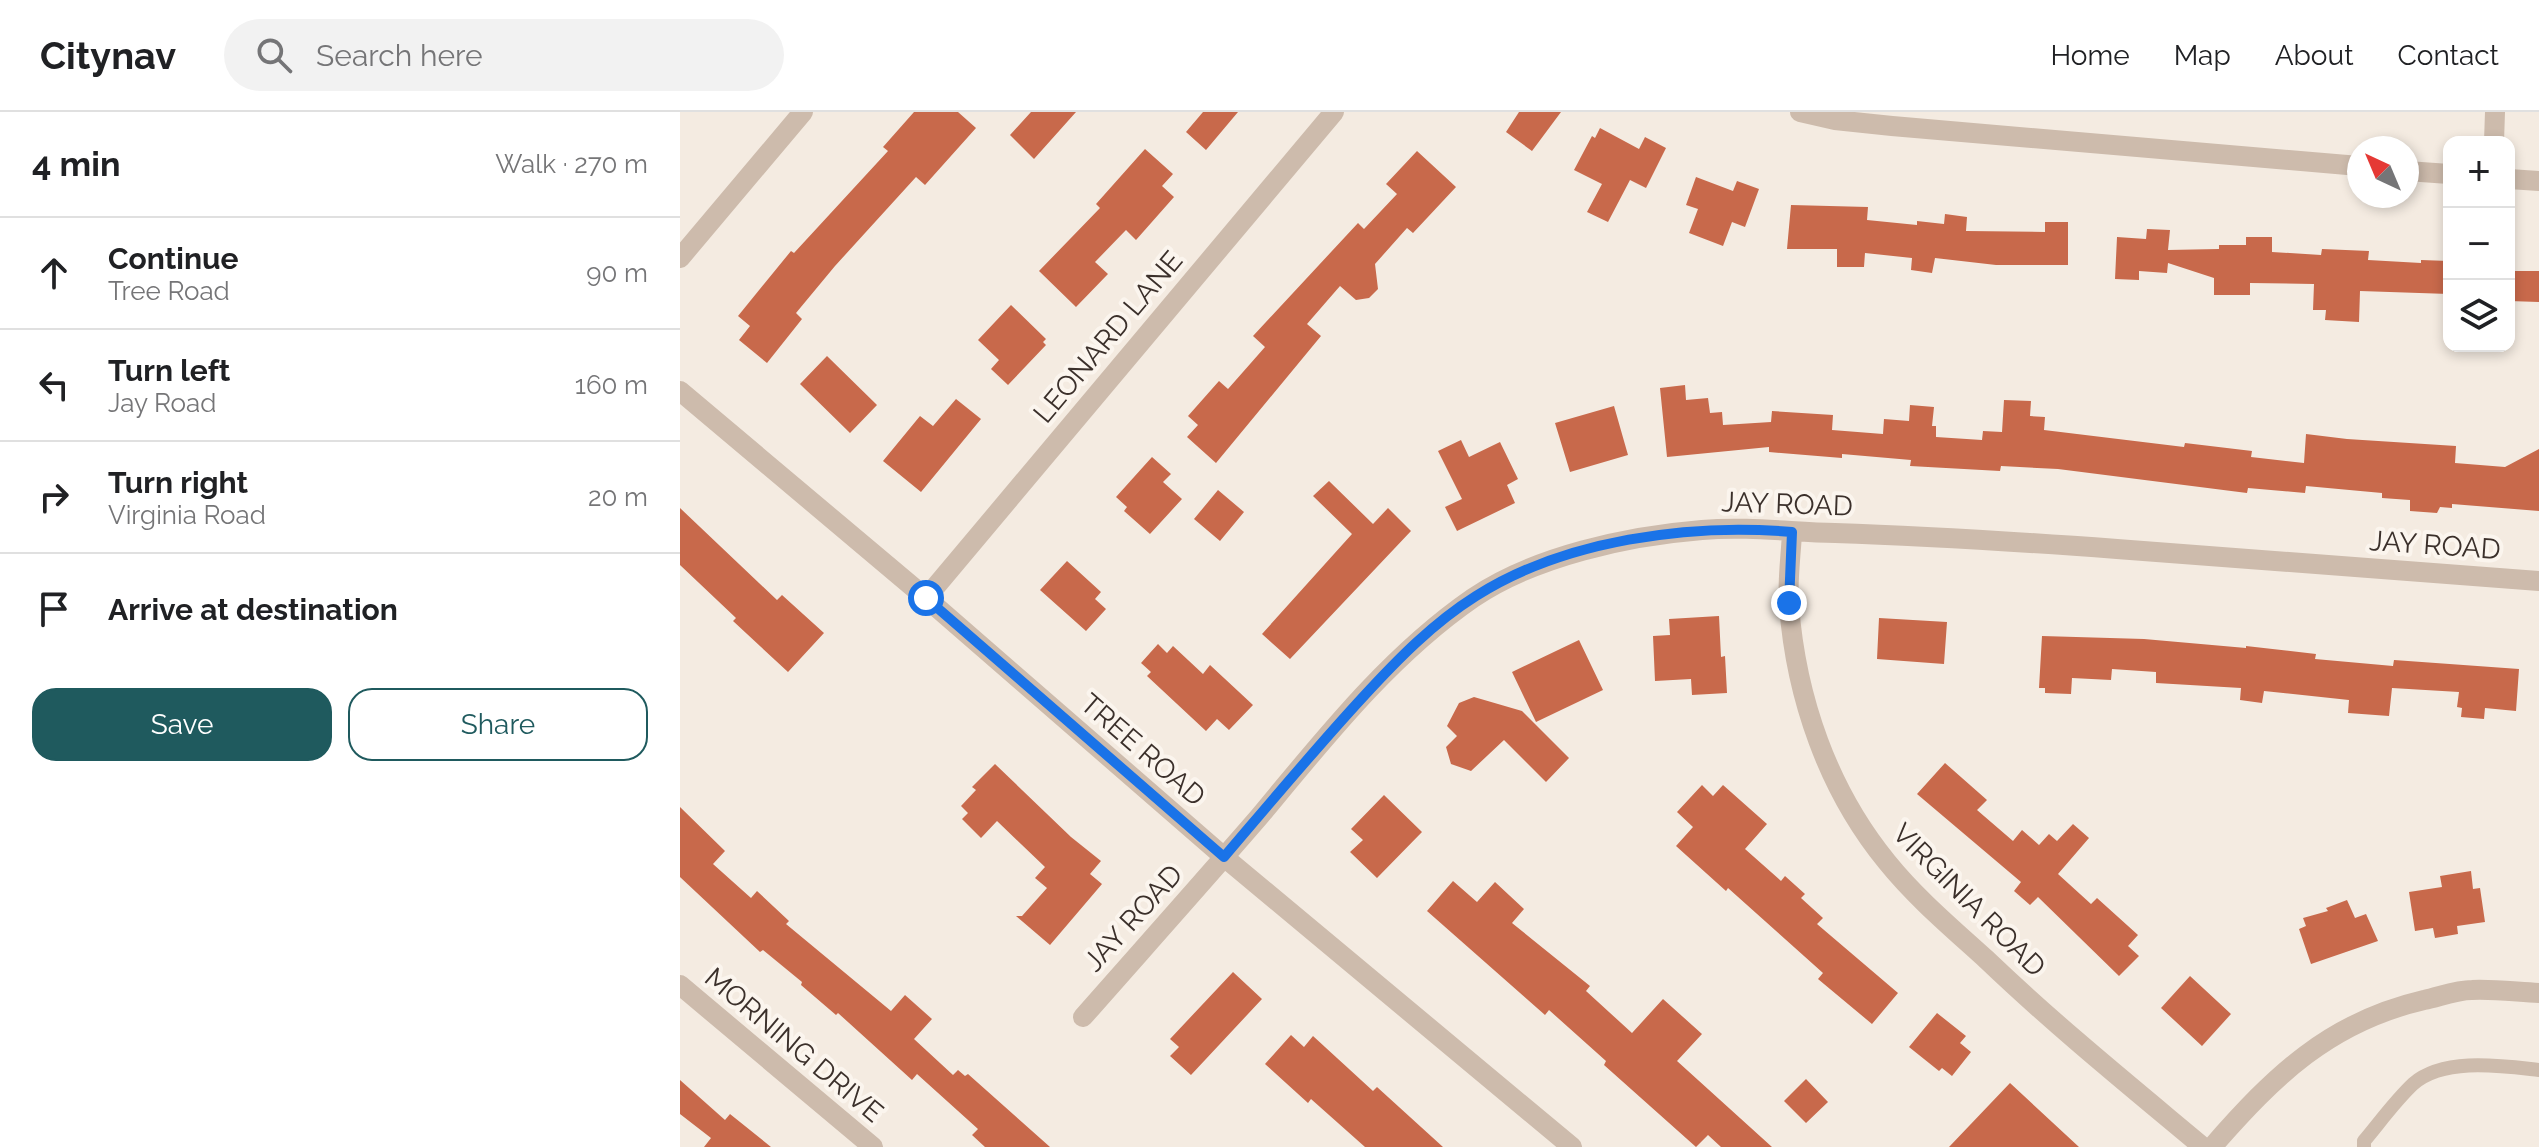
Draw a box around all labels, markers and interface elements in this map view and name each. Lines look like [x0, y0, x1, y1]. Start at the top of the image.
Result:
search box [224, 19, 784, 91]
text: Citynav [40, 33, 176, 78]
icon: search [252, 33, 296, 77]
text: Search here [316, 38, 483, 73]
text: Home [2050, 39, 2130, 72]
text: Map [2174, 39, 2231, 72]
text: About [2275, 39, 2354, 72]
text: Contact [2398, 39, 2499, 72]
north arrow [2347, 136, 2419, 208]
map controls [2443, 136, 2515, 352]
button: + [2443, 136, 2515, 208]
text: 4 min [32, 144, 120, 184]
text: Walk · 270 m [495, 149, 648, 179]
button: − [2443, 208, 2515, 280]
text: Continue [108, 241, 239, 276]
street label: LEONARD LANE [1027, 244, 1189, 430]
icon: ahead [32, 251, 76, 295]
text: 90 m [586, 258, 648, 288]
text: Tree Road [108, 276, 230, 306]
button: layers [2443, 280, 2515, 352]
text: Turn left [108, 353, 230, 388]
icon: left [32, 363, 76, 407]
text: 160 m [575, 370, 648, 400]
text: Jay Road [108, 388, 216, 418]
text: Turn right [108, 465, 248, 500]
icon: right [32, 475, 76, 519]
text: 20 m [588, 482, 648, 512]
street label: JAY ROAD [1721, 485, 1853, 523]
text: Virginia Road [108, 500, 266, 530]
street label: JAY ROAD [2368, 524, 2502, 566]
route start [908, 580, 944, 616]
route end [1771, 585, 1807, 621]
icon: arrive [32, 587, 76, 631]
text: Arrive at destination [108, 592, 398, 627]
street label: TREE ROAD [1074, 687, 1212, 813]
button: Save [32, 688, 332, 761]
button: Share [348, 688, 648, 761]
street label: VIRGINIA ROAD [1886, 817, 2052, 983]
street label: JAY ROAD [1077, 858, 1189, 978]
street label: MORNING DRIVE [698, 961, 890, 1129]

